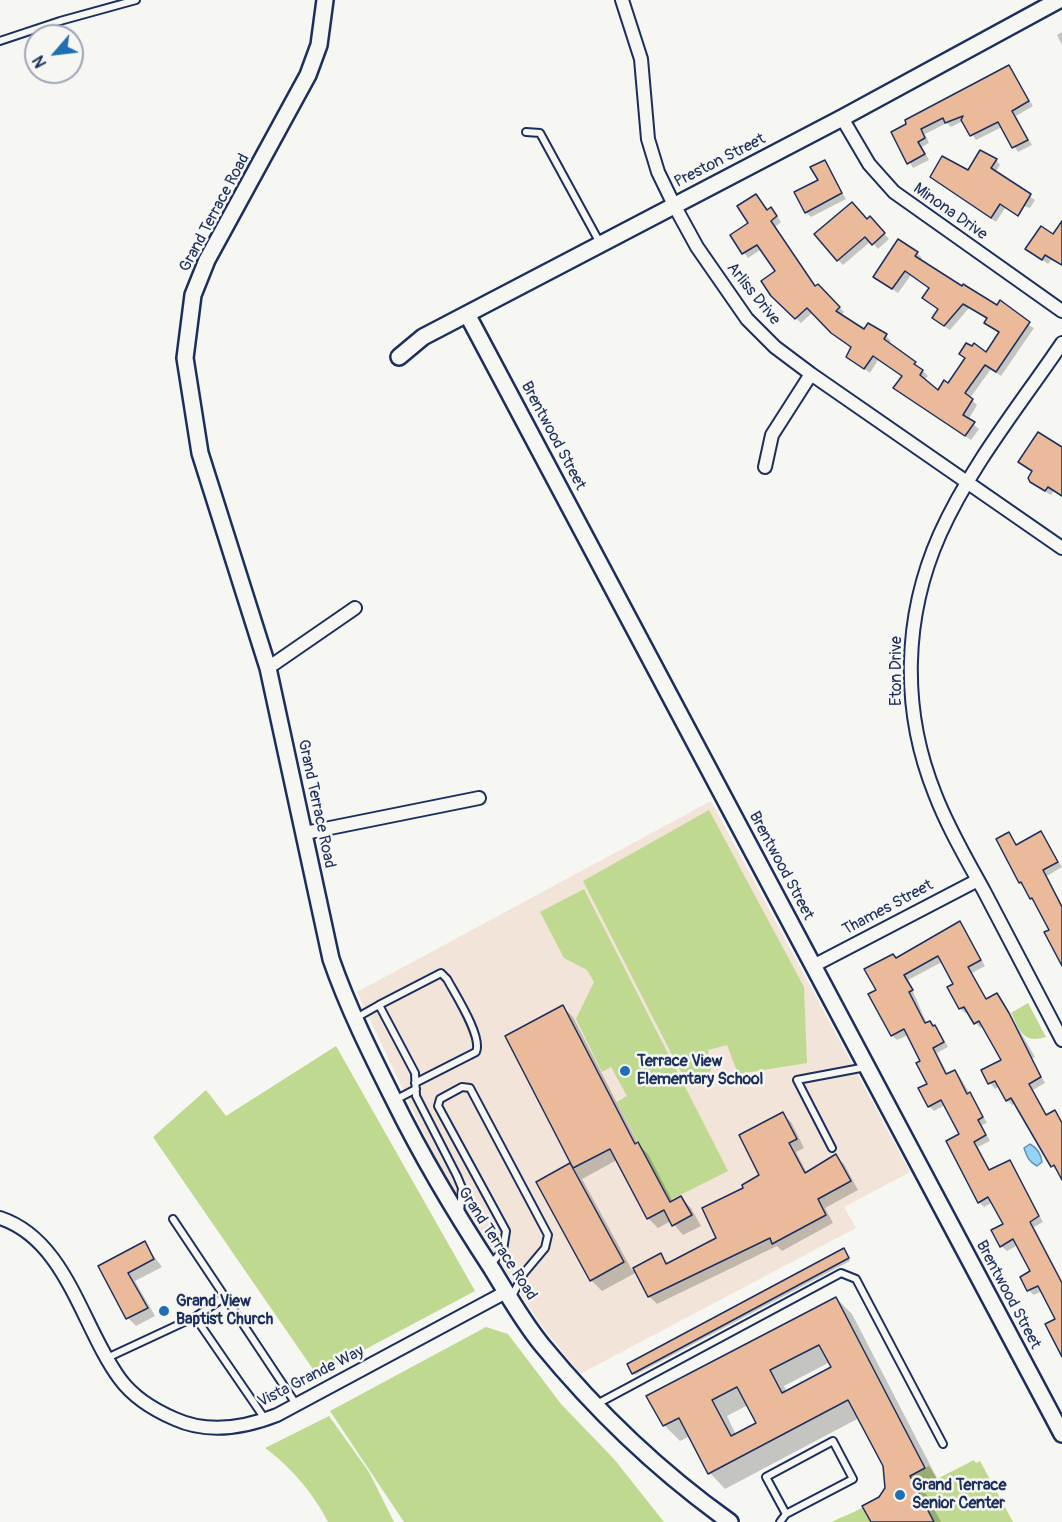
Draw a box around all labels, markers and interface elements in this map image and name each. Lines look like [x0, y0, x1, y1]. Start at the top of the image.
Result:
north arrow [24, 24, 84, 84]
text: N [29, 52, 51, 71]
street label: Preston Street [671, 130, 769, 192]
street label: Grand Terrace Road [176, 151, 254, 275]
street label: Minona Drive [909, 179, 991, 245]
street label: Arliss Drive [722, 259, 784, 329]
street label: Brentwood Street [516, 378, 590, 494]
street label: Eton Drive [887, 636, 907, 706]
street label: Grand Terrace Road [293, 738, 339, 870]
street label: Brentwood Street [744, 808, 818, 924]
street label: Thames Street [839, 876, 937, 940]
place label: Terrace View Elementary School [637, 1052, 763, 1090]
marker: Terrace View Elementary School [618, 1064, 632, 1078]
street label: Grand Terrace Road [453, 1184, 541, 1304]
street label: Brentwood Street [971, 1237, 1045, 1353]
place label: Grand View Baptist Church [176, 1292, 273, 1330]
marker: Grand View Baptist Church [157, 1304, 171, 1318]
street label: Vista Grande Way [255, 1342, 367, 1412]
place label: Grand Terrace Senior Center [912, 1476, 1006, 1514]
marker: Grand Terrace Senior Center [893, 1488, 907, 1502]

